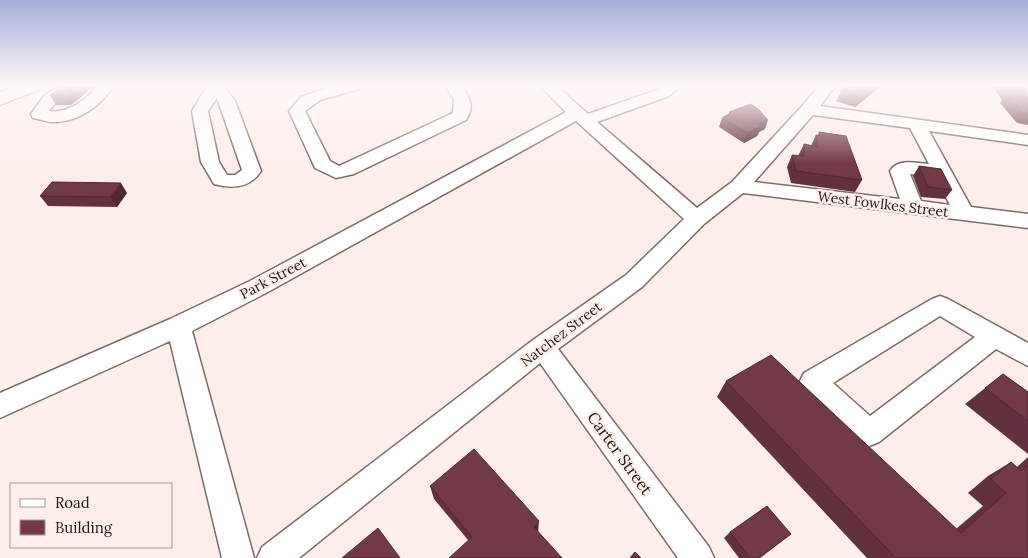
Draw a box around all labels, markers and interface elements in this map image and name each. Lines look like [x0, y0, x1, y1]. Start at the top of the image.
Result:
street label: West Fowlkes Street [816, 187, 950, 221]
street label: Park Street [237, 253, 310, 303]
street label: Natchez Street [517, 297, 606, 370]
street label: Carter Street [583, 408, 657, 499]
legend [10, 483, 172, 548]
text: Road [55, 493, 90, 512]
text: Building [55, 518, 113, 537]

